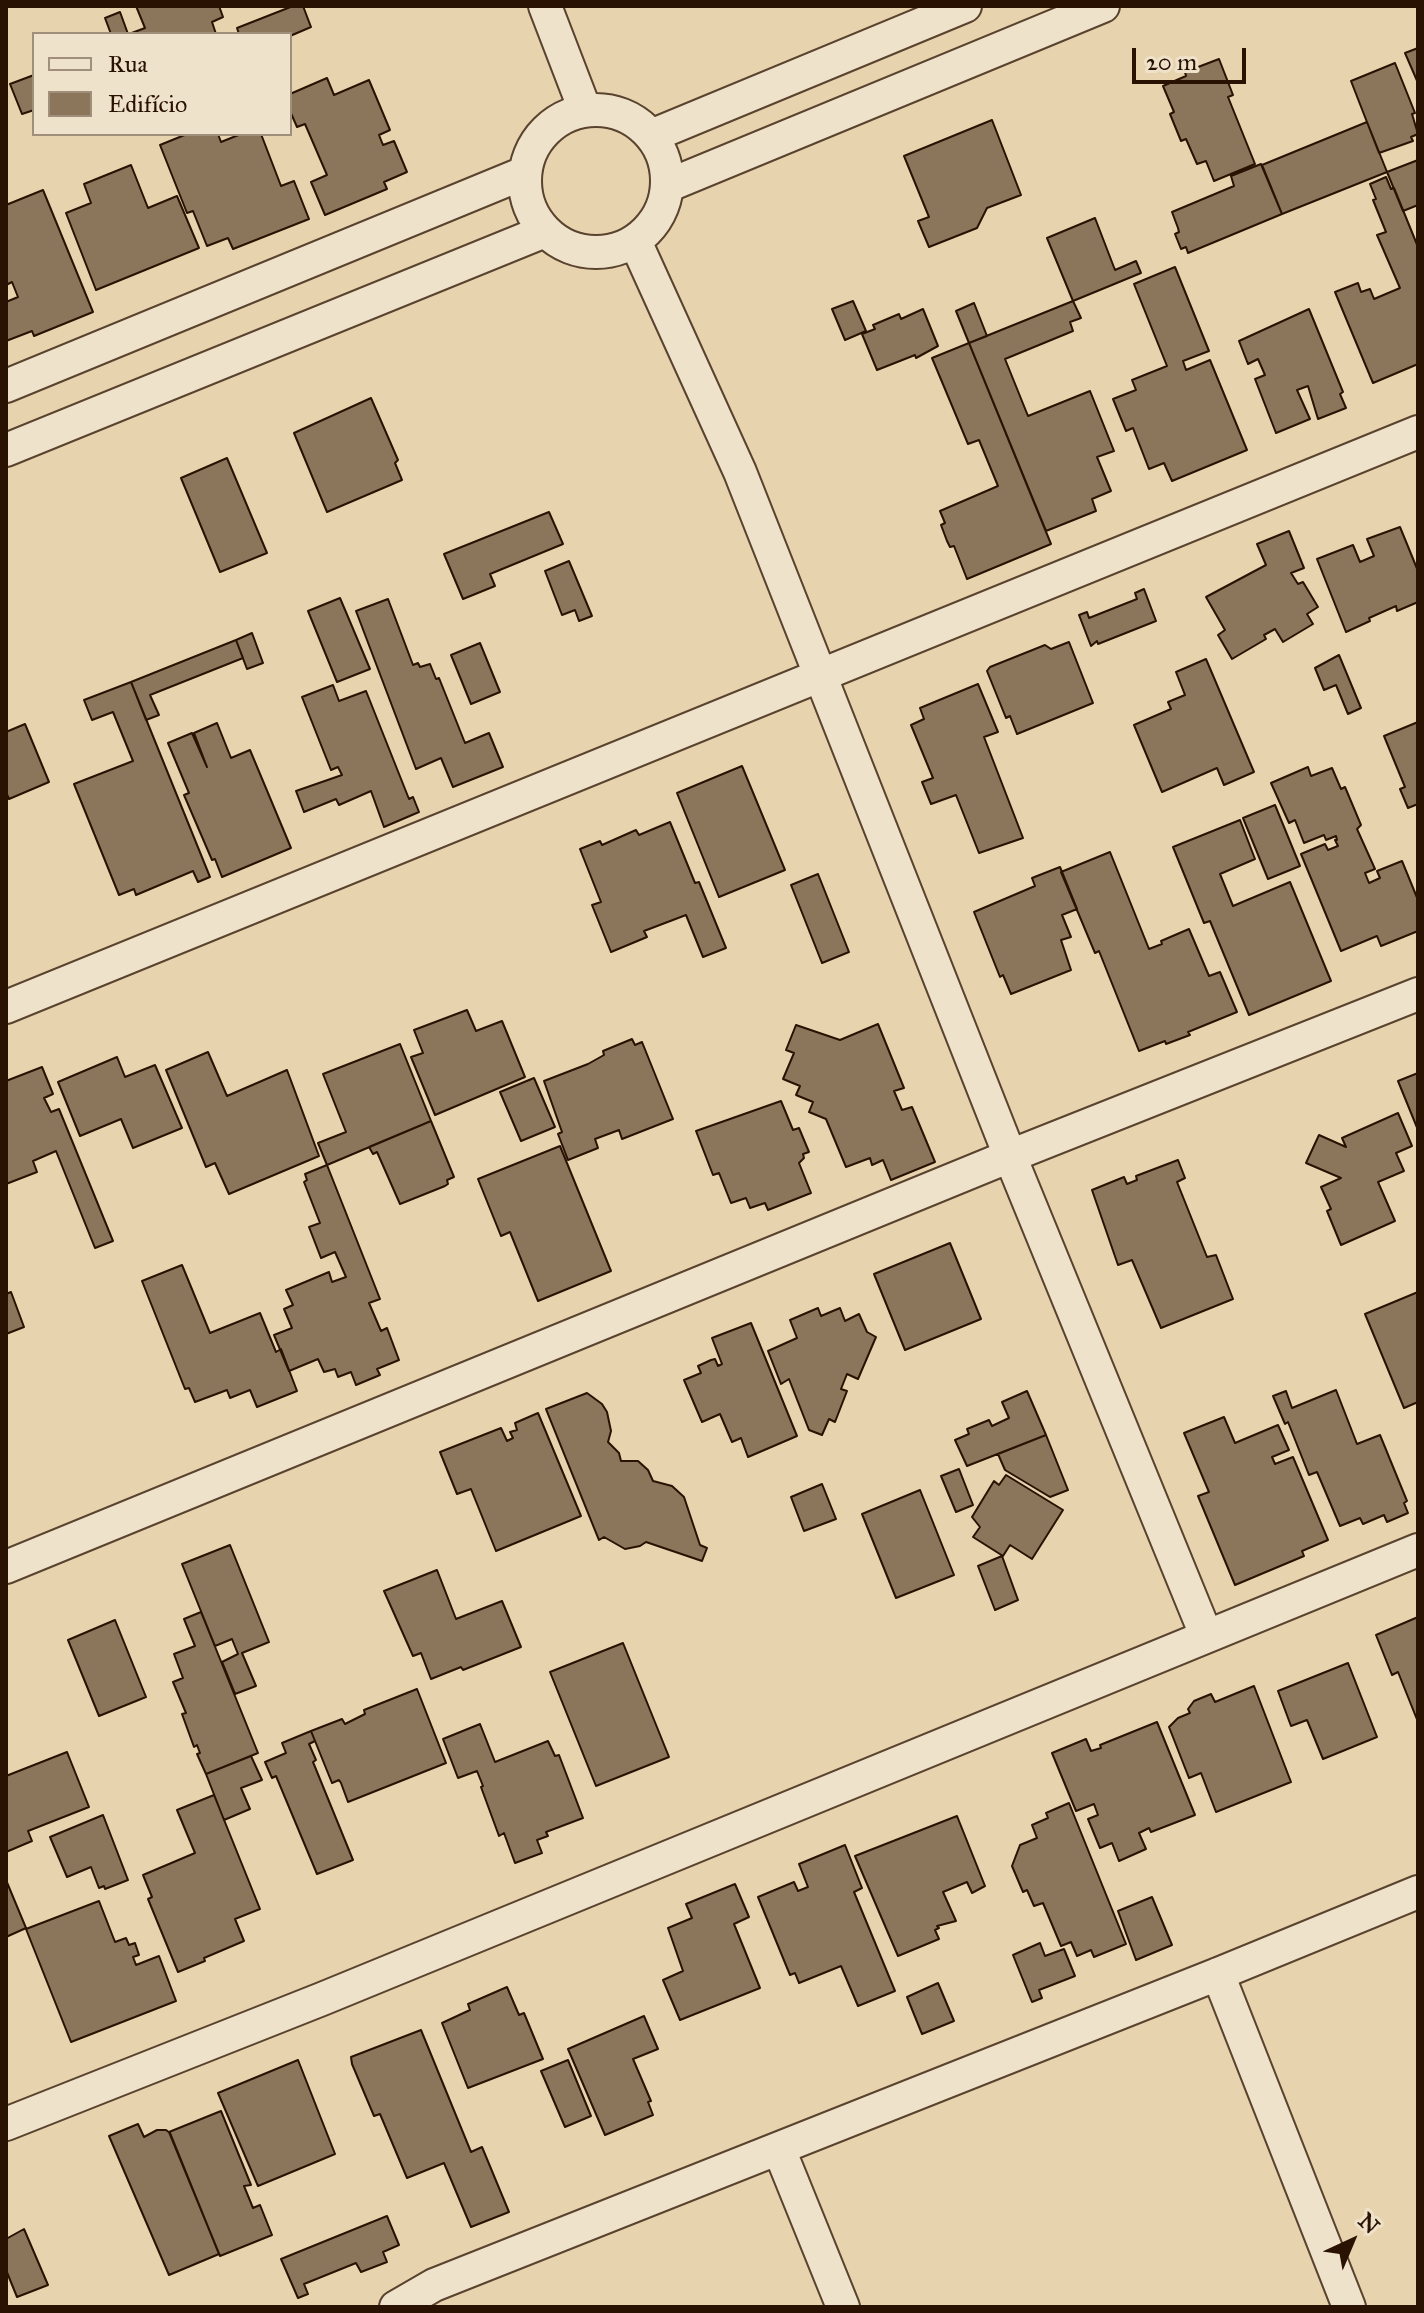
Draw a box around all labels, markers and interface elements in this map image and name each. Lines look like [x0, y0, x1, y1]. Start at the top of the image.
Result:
legend [32, 32, 292, 136]
scale bar [1136, 32, 1250, 82]
text: 20 m [1146, 47, 1197, 77]
text: Rua [108, 49, 148, 79]
text: Edifício [108, 89, 187, 119]
north arrow [1312, 2201, 1392, 2281]
text: N [1353, 2207, 1385, 2240]

